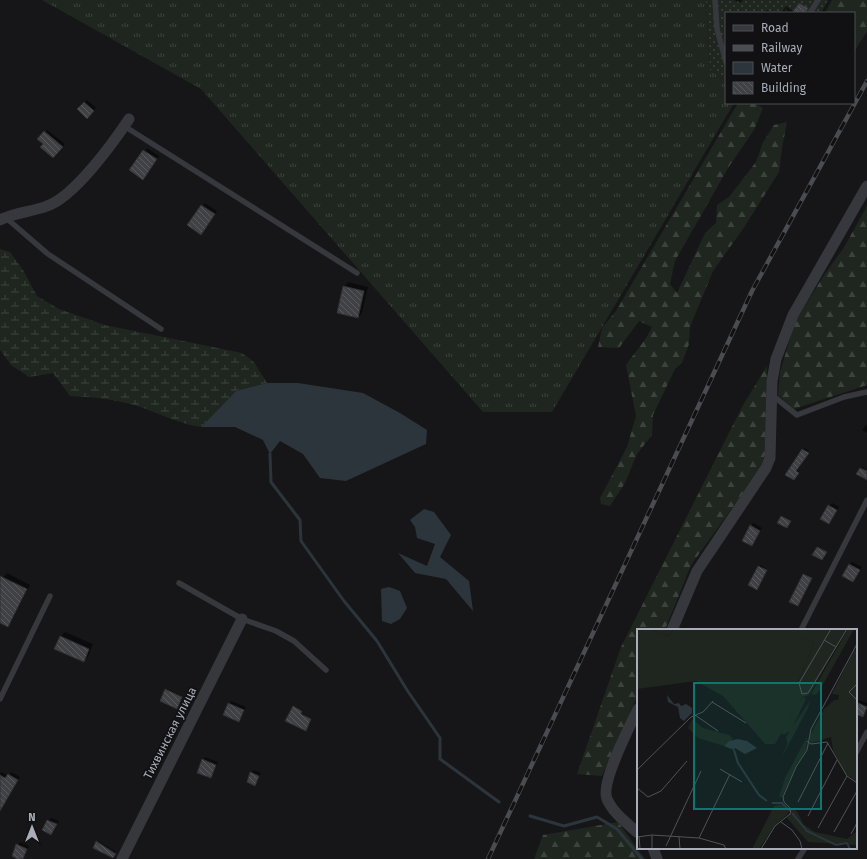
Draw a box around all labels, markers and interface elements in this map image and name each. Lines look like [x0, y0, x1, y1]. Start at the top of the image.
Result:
legend [725, 12, 855, 104]
text: Road [761, 21, 789, 35]
text: Railway [761, 41, 802, 55]
text: Water [761, 61, 793, 75]
text: Building [761, 81, 807, 95]
inset map [637, 629, 857, 849]
street label: Тихвинская улица [141, 685, 199, 781]
north arrow [12, 807, 52, 847]
text: N [28, 811, 36, 824]

